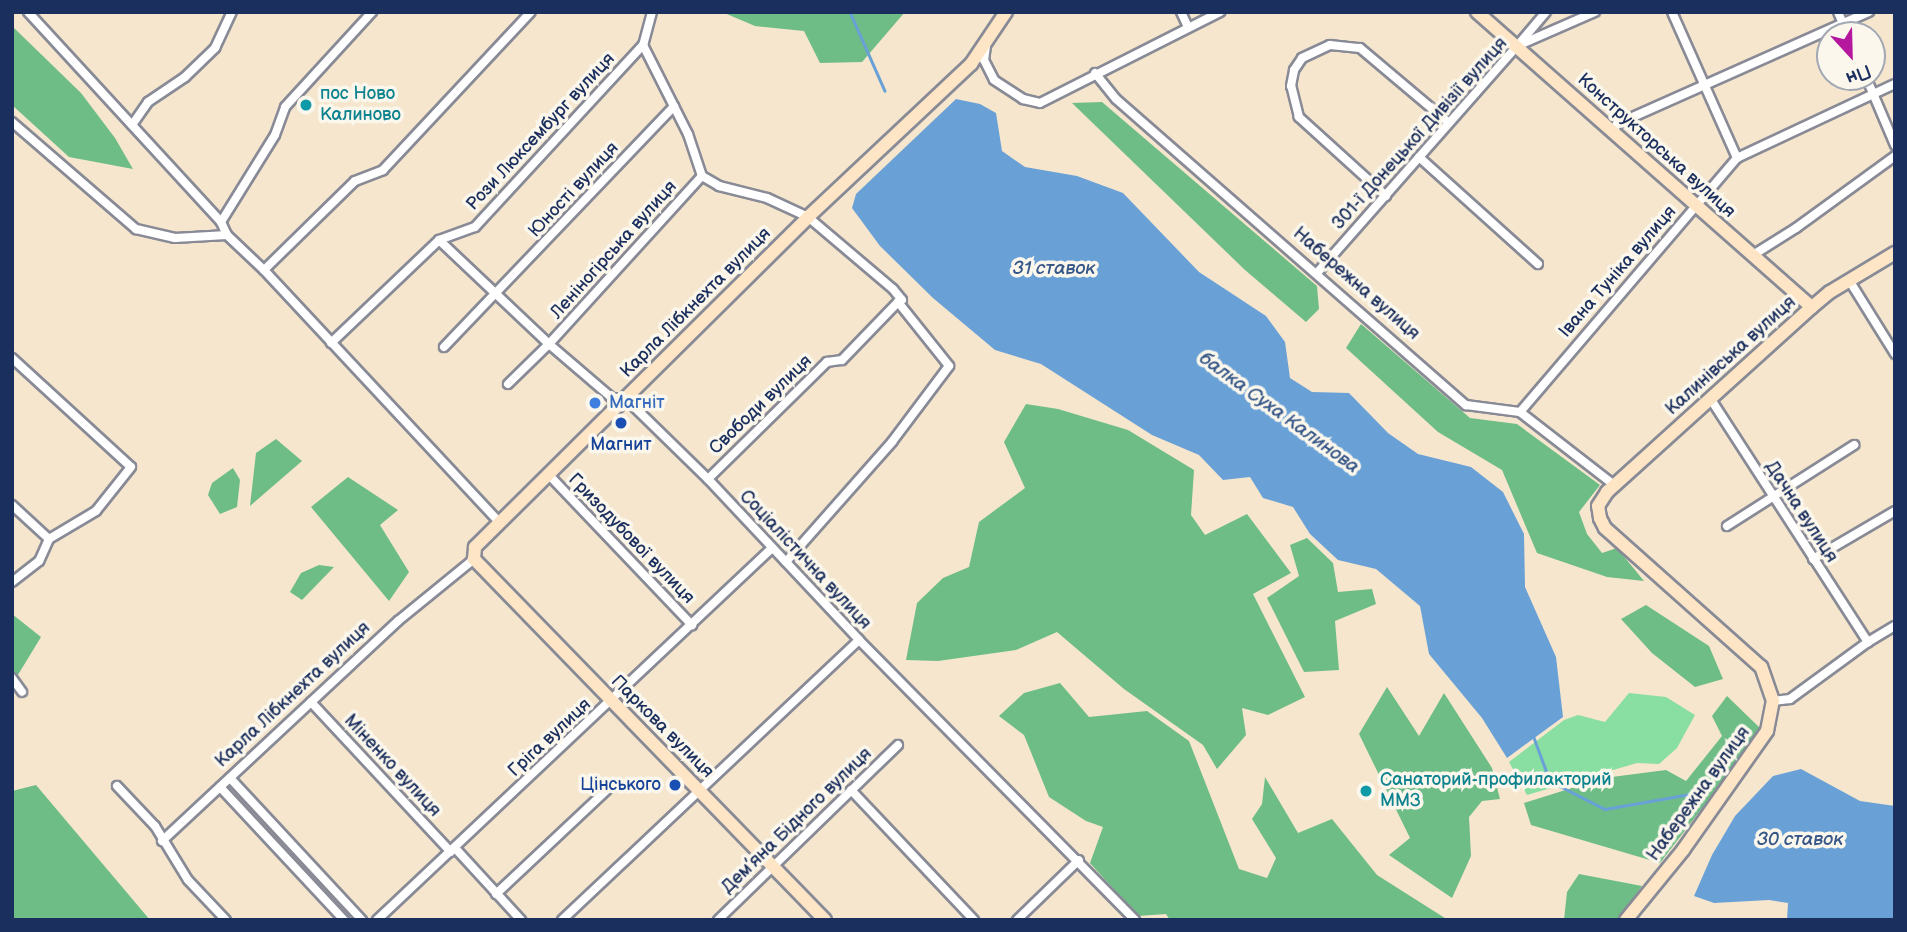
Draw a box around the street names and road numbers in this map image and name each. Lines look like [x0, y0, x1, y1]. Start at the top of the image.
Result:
street label: 301-ї Донецької Дивізії вулиця [1328, 33, 1512, 235]
street label: Рози Люксембург вулиця [462, 49, 620, 215]
street label: Конструкторська вулиця [1573, 69, 1739, 223]
street label: Юності вулиця [524, 138, 624, 242]
street label: Леніногірська вулиця [546, 176, 682, 324]
street label: Івана Туніка вулиця [1555, 202, 1681, 342]
street label: Карла Лібкнехта вулиця [616, 223, 776, 383]
street label: Набережна вулиця [1288, 223, 1424, 345]
street label: Калинівська вулиця [1661, 292, 1801, 420]
street label: Свободи вулиця [705, 351, 817, 459]
street label: Дачна вулиця [1760, 457, 1842, 567]
street label: Гризодубової вулиця [563, 469, 699, 609]
street label: Соціалістична вулиця [735, 486, 875, 634]
street label: Карла Лібкнехта вулиця [211, 618, 375, 772]
street label: Паркова вулиця [606, 671, 718, 783]
street label: Гріга вулиця [504, 694, 596, 782]
street label: Міненко вулиця [339, 710, 445, 822]
street label: Набережна вулиця [1643, 723, 1755, 865]
street label: Дем’яна Бідного вулиця [717, 744, 877, 898]

